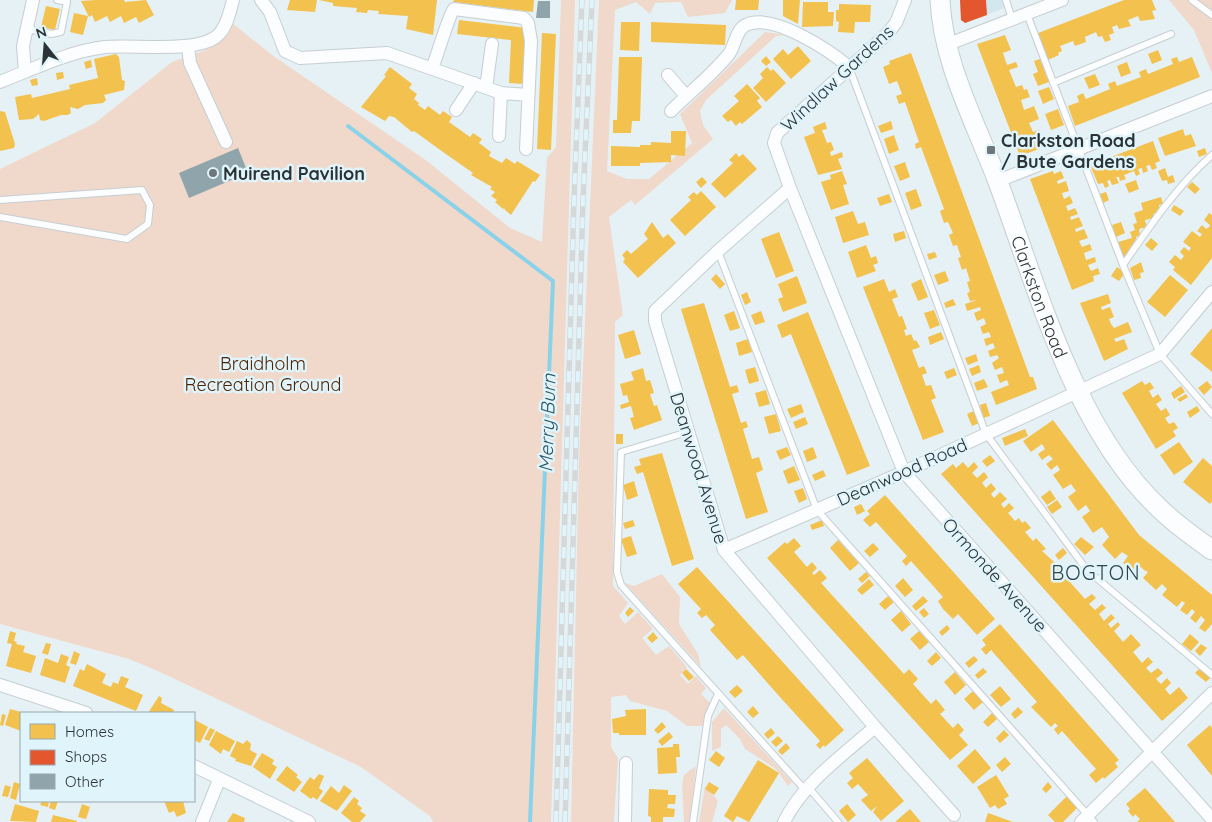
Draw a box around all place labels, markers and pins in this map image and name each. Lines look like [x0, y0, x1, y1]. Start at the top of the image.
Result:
place label: Clarkston Road / Bute Gardens [1001, 129, 1135, 173]
marker: Clarkston Road / Bute Gardens [985, 144, 997, 156]
place label: Muirend Pavilion [223, 162, 365, 185]
marker: Muirend Pavilion [207, 167, 219, 179]

